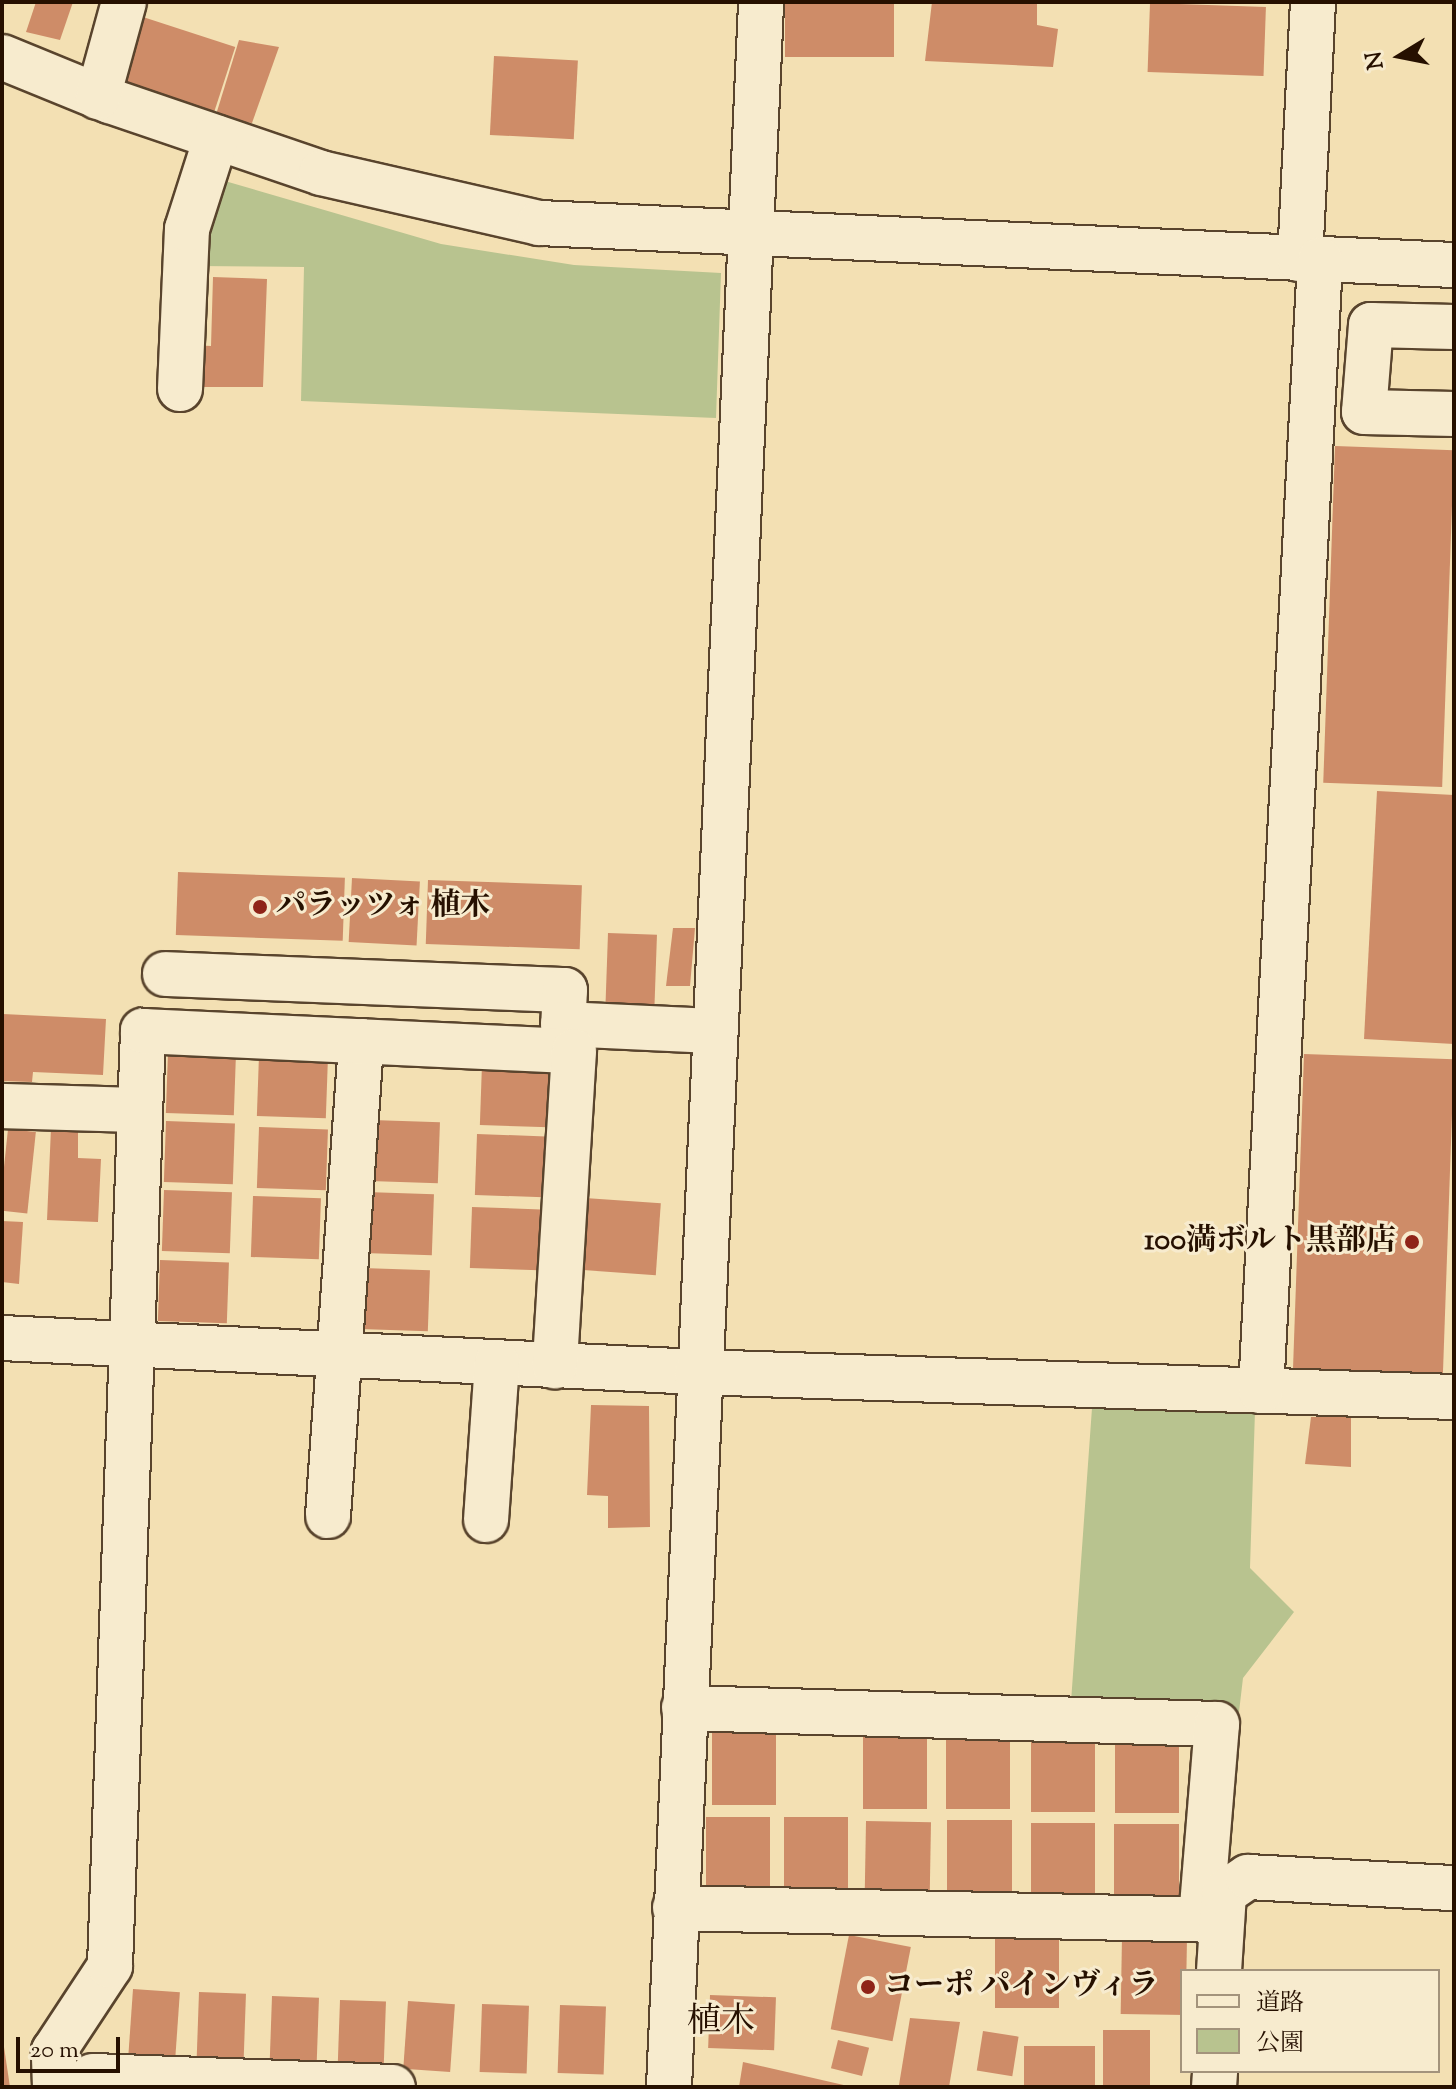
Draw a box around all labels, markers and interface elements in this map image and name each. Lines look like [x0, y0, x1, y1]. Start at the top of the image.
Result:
north arrow [1360, 16, 1440, 96]
text: N [1359, 49, 1394, 72]
place label: パラッツォ 植木 [276, 889, 492, 925]
marker: パラッツォ 植木 [251, 898, 269, 916]
place label: 100満ボルト黒部店 [1144, 1224, 1396, 1260]
marker: 100満ボルト黒部店 [1403, 1233, 1421, 1251]
place label: コーポ パインヴィラ [884, 1969, 1160, 2005]
legend [1180, 1969, 1440, 2073]
marker: コーポ パインヴィラ [859, 1978, 877, 1996]
text: 道路 [1256, 1987, 1304, 2021]
district label: 植木 [687, 2003, 755, 2043]
scale bar [20, 2021, 124, 2071]
text: 公園 [1256, 2027, 1304, 2061]
text: 20 m [30, 2034, 79, 2068]

